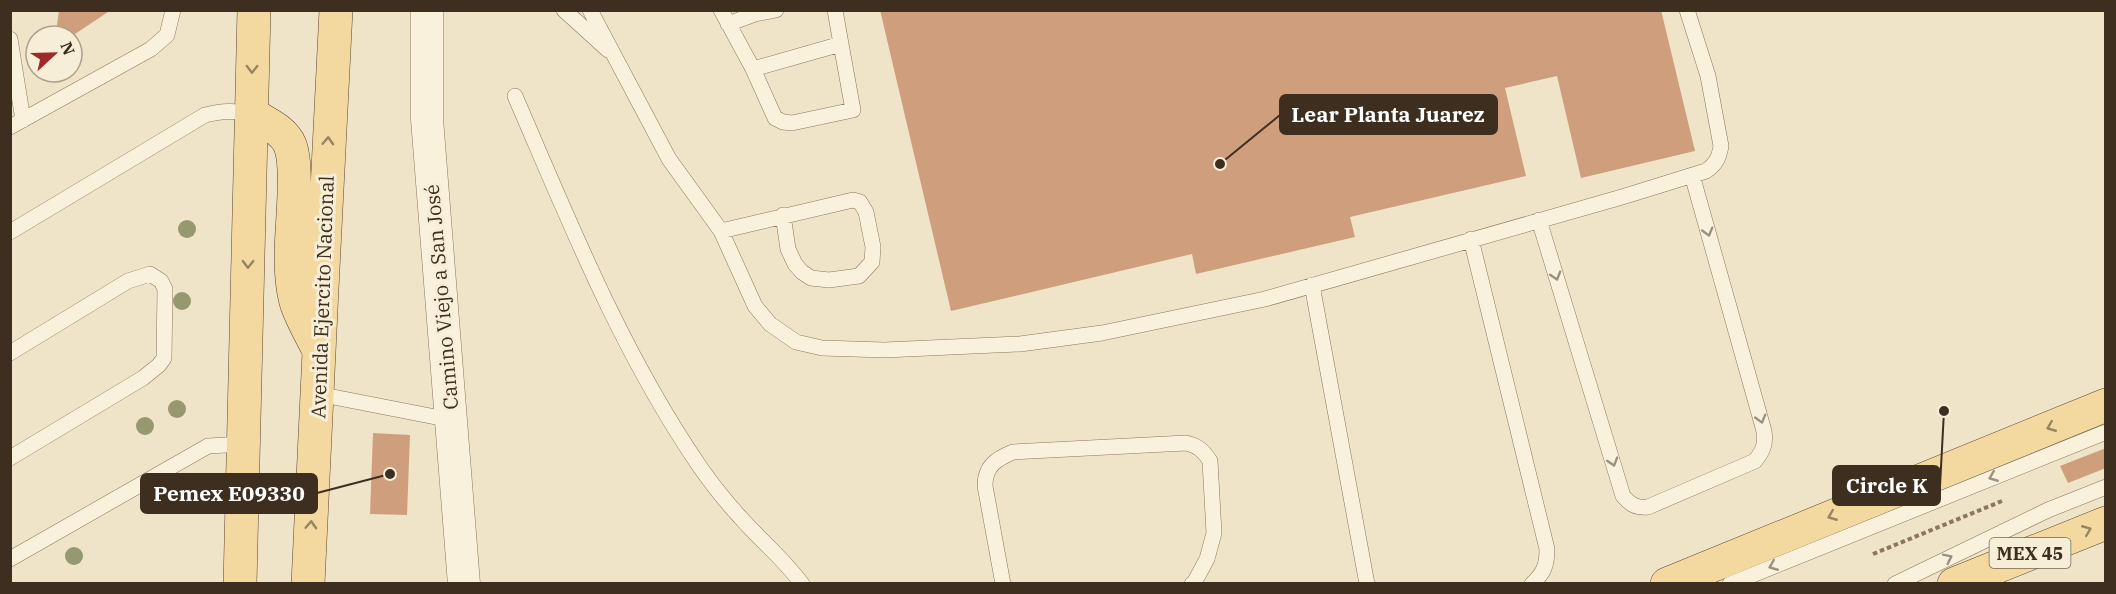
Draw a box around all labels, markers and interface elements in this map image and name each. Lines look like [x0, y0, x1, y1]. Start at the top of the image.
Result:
north arrow [24, 24, 84, 84]
text: N [56, 39, 80, 58]
one-way arrow [246, 64, 259, 73]
callout: Lear Planta Juarez [1280, 95, 1497, 134]
text: Lear Planta Juarez [1291, 100, 1485, 128]
one-way arrow [322, 137, 335, 146]
street label: Avenida Ejercito Nacional [304, 175, 340, 419]
street label: Camino Viejo a San José [418, 183, 464, 411]
one-way arrow [1701, 226, 1713, 236]
one-way arrow [242, 259, 254, 268]
one-way arrow [1549, 270, 1561, 281]
one-way arrow [1754, 413, 1766, 424]
one-way arrow [2047, 420, 2058, 432]
one-way arrow [1606, 456, 1618, 467]
callout: Circle K [1833, 466, 1940, 505]
one-way arrow [1988, 470, 1999, 482]
text: Circle K [1846, 471, 1928, 499]
callout: Pemex E09330 [141, 474, 317, 513]
text: Pemex E09330 [153, 479, 305, 507]
one-way arrow [1827, 509, 1837, 522]
one-way arrow [305, 521, 318, 530]
one-way arrow [2081, 525, 2091, 538]
road number: MEX 45 [1990, 538, 2070, 568]
one-way arrow [1941, 554, 1952, 566]
one-way arrow [1768, 559, 1779, 571]

